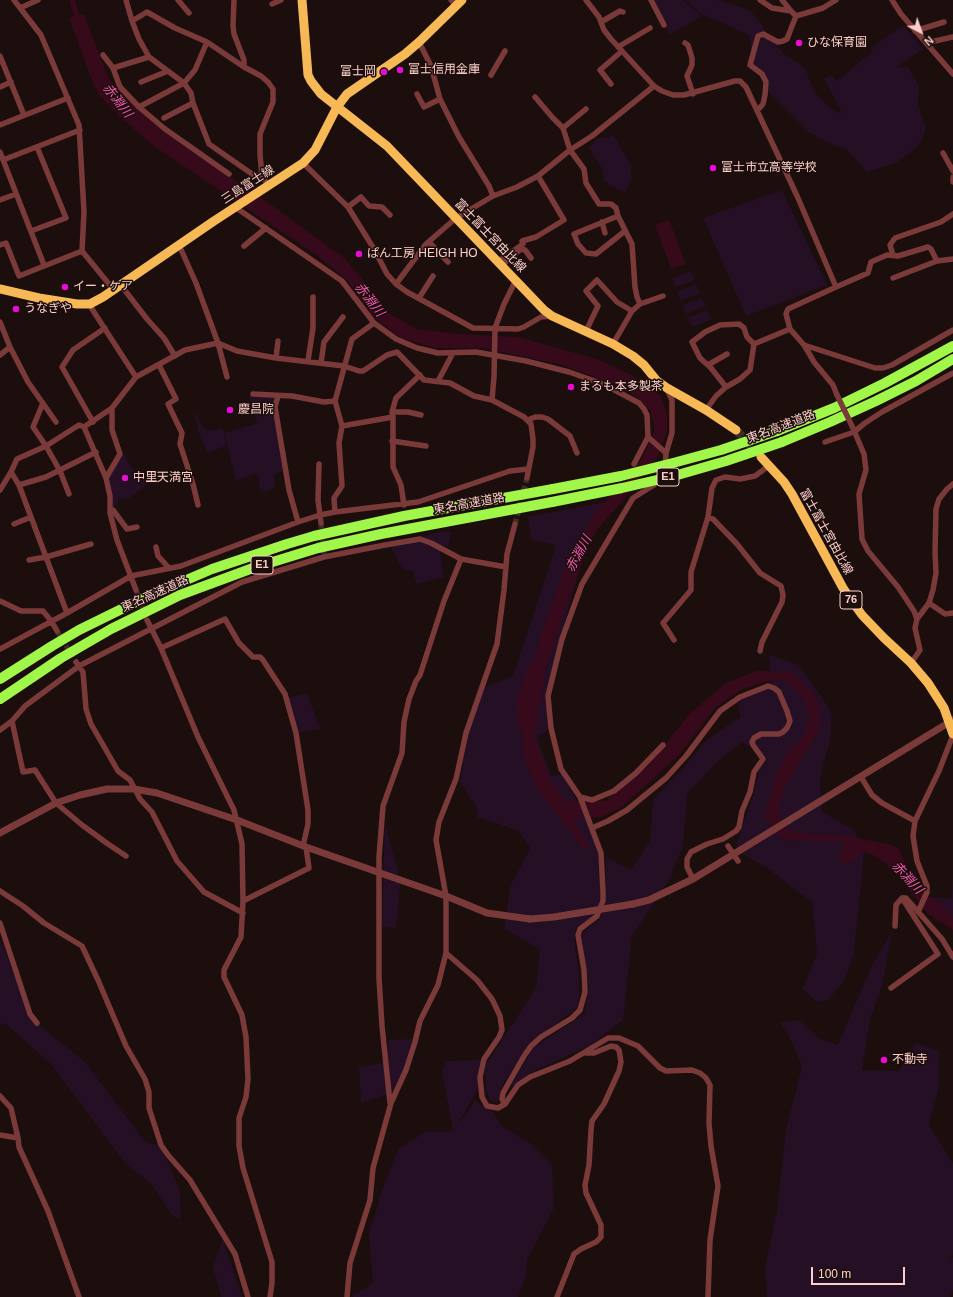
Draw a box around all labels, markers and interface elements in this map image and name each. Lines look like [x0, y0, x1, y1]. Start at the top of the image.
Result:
north arrow [901, 12, 941, 52]
text: N [922, 34, 936, 48]
place label: ひな保育園 [807, 36, 867, 50]
marker: ひな保育園 [794, 38, 804, 48]
place label: 富士信用金庫 [408, 63, 480, 77]
place label: 富士岡 [340, 65, 376, 79]
marker: 富士信用金庫 [395, 65, 405, 75]
marker: 富士岡 [379, 67, 389, 77]
water label: 赤淵川 [99, 81, 135, 121]
place label: 富士市立高等学校 [721, 161, 817, 175]
street label: 三島富士線 [219, 163, 277, 207]
marker: 富士市立高等学校 [708, 163, 718, 173]
street label: 富士富士宮由比線 [451, 196, 529, 276]
place label: ぱん工房 HEIGH HO [367, 247, 478, 261]
marker: ぱん工房 HEIGH HO [354, 249, 364, 259]
place label: イー・ケア [73, 280, 133, 294]
water label: 赤淵川 [351, 280, 387, 320]
marker: イー・ケア [60, 282, 70, 292]
place label: うなぎや [24, 302, 72, 316]
marker: うなぎや [11, 304, 21, 314]
place label: まるも本多製茶 [579, 380, 663, 394]
marker: まるも本多製茶 [566, 382, 576, 392]
place label: 慶昌院 [238, 403, 274, 417]
marker: 慶昌院 [225, 405, 235, 415]
street label: 東名高速道路 [745, 407, 817, 447]
road number: E1 [657, 468, 679, 486]
place label: 中里天満宮 [133, 471, 193, 485]
marker: 中里天満宮 [120, 473, 130, 483]
street label: 富士富士宮由比線 [796, 487, 856, 577]
street label: 東名高速道路 [432, 491, 506, 517]
water label: 赤淵川 [563, 533, 595, 575]
road number: E1 [251, 556, 273, 574]
street label: 東名高速道路 [119, 573, 191, 615]
road number: 76 [840, 591, 862, 609]
water label: 赤淵川 [888, 858, 926, 898]
place label: 不動寺 [892, 1053, 928, 1067]
marker: 不動寺 [879, 1055, 889, 1065]
scale bar [813, 1259, 907, 1285]
text: 100 m [818, 1267, 851, 1281]

